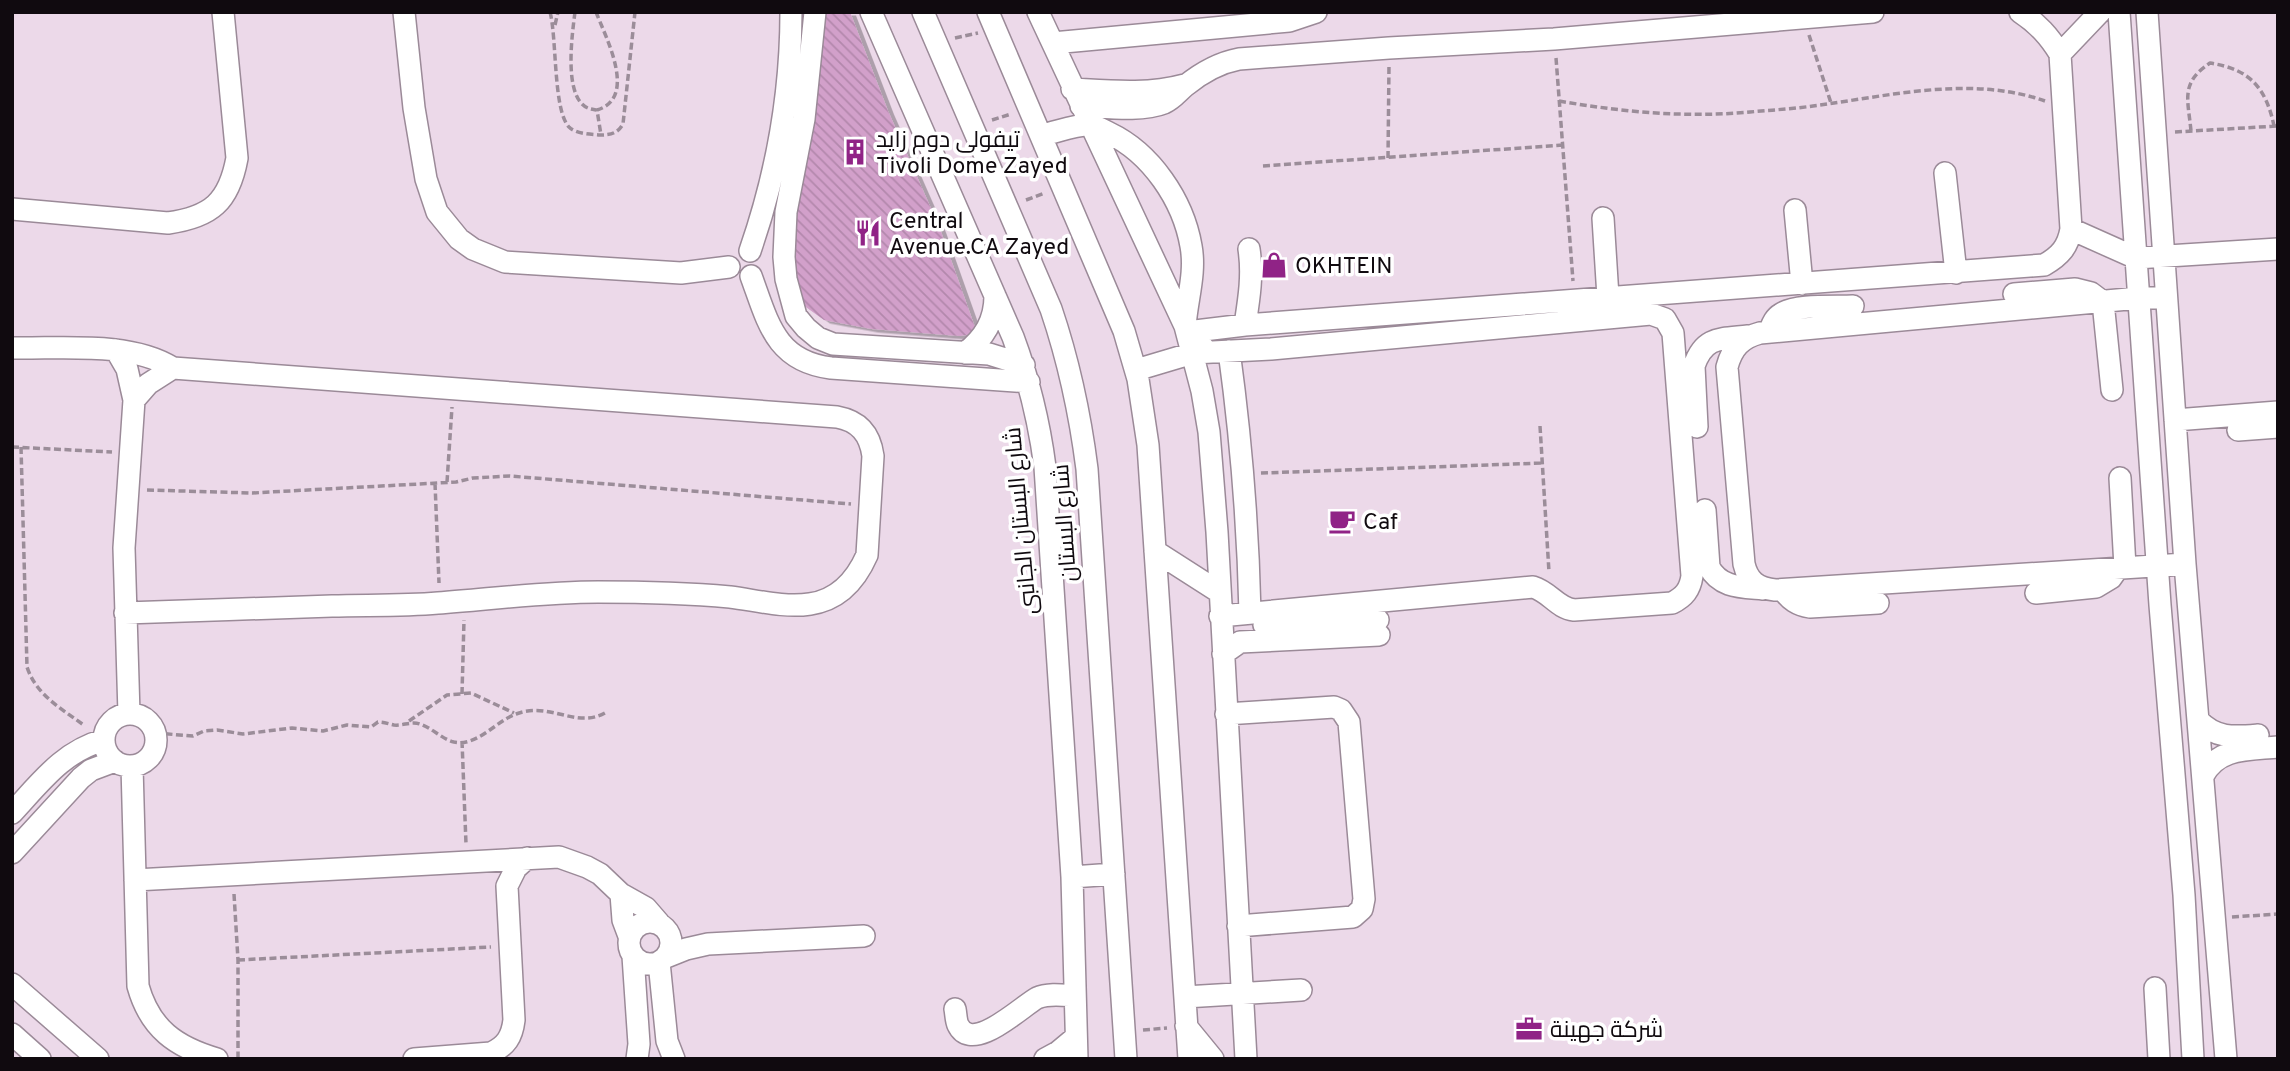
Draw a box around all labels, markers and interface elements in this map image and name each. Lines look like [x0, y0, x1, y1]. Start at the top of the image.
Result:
place label: تيفولى دوم زايد Tivoli Dome Zayed [876, 127, 1068, 182]
building icon: تيفولى دوم زايد Tivoli Dome Zayed [840, 137, 870, 167]
place label: Central Avenue.CA Zayed [889, 208, 1069, 263]
restaurant icon: Central Avenue.CA Zayed [853, 218, 883, 248]
shop icon: OKHTEIN [1259, 250, 1289, 280]
place label: OKHTEIN [1295, 253, 1393, 282]
street label: شارع البستان الجانبى [1000, 426, 1045, 616]
street label: شارع البستان [1048, 463, 1085, 583]
cafe icon: Caf [1327, 506, 1357, 536]
place label: Caf [1363, 509, 1398, 538]
office icon: شركة جهينة [1514, 1014, 1544, 1044]
place label: شركة جهينة [1550, 1017, 1663, 1046]

